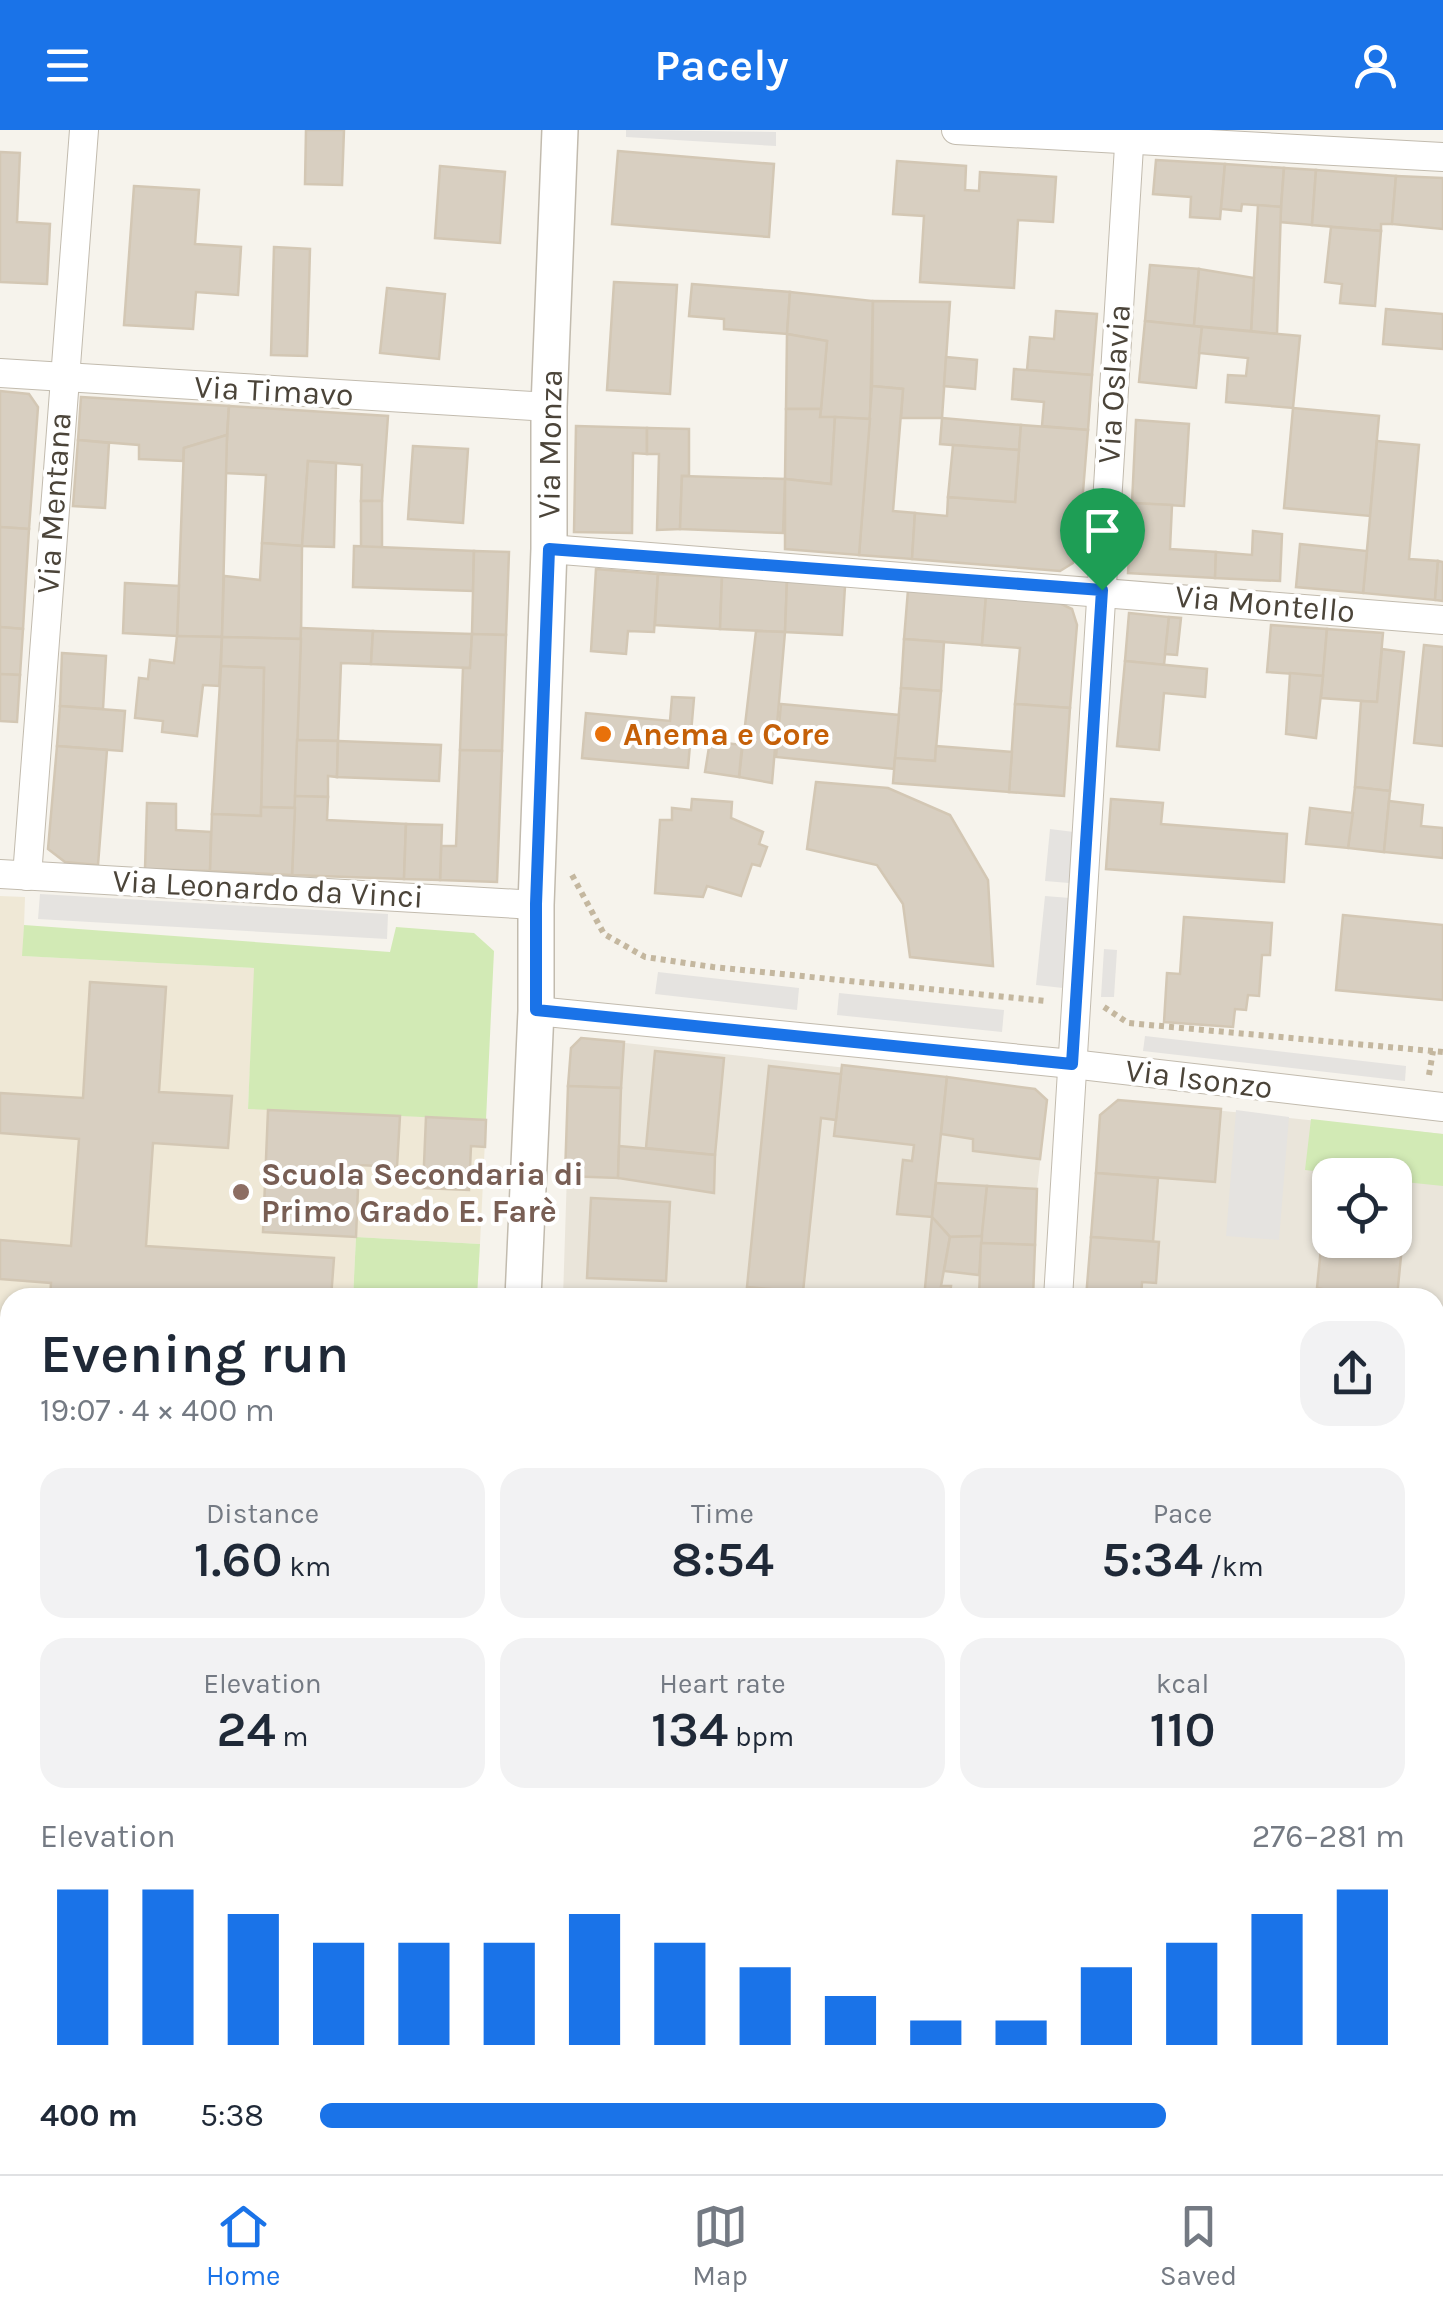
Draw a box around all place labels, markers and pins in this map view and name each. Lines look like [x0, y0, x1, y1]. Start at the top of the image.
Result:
pin [1060, 488, 1145, 591]
place label: Anema e Core [623, 716, 830, 753]
marker: Anema e Core [592, 723, 614, 745]
place label: Scuola Secondaria di Primo Grado E. Farè [261, 1156, 584, 1230]
marker: Scuola Secondaria di Primo Grado E. Farè [230, 1181, 252, 1203]

